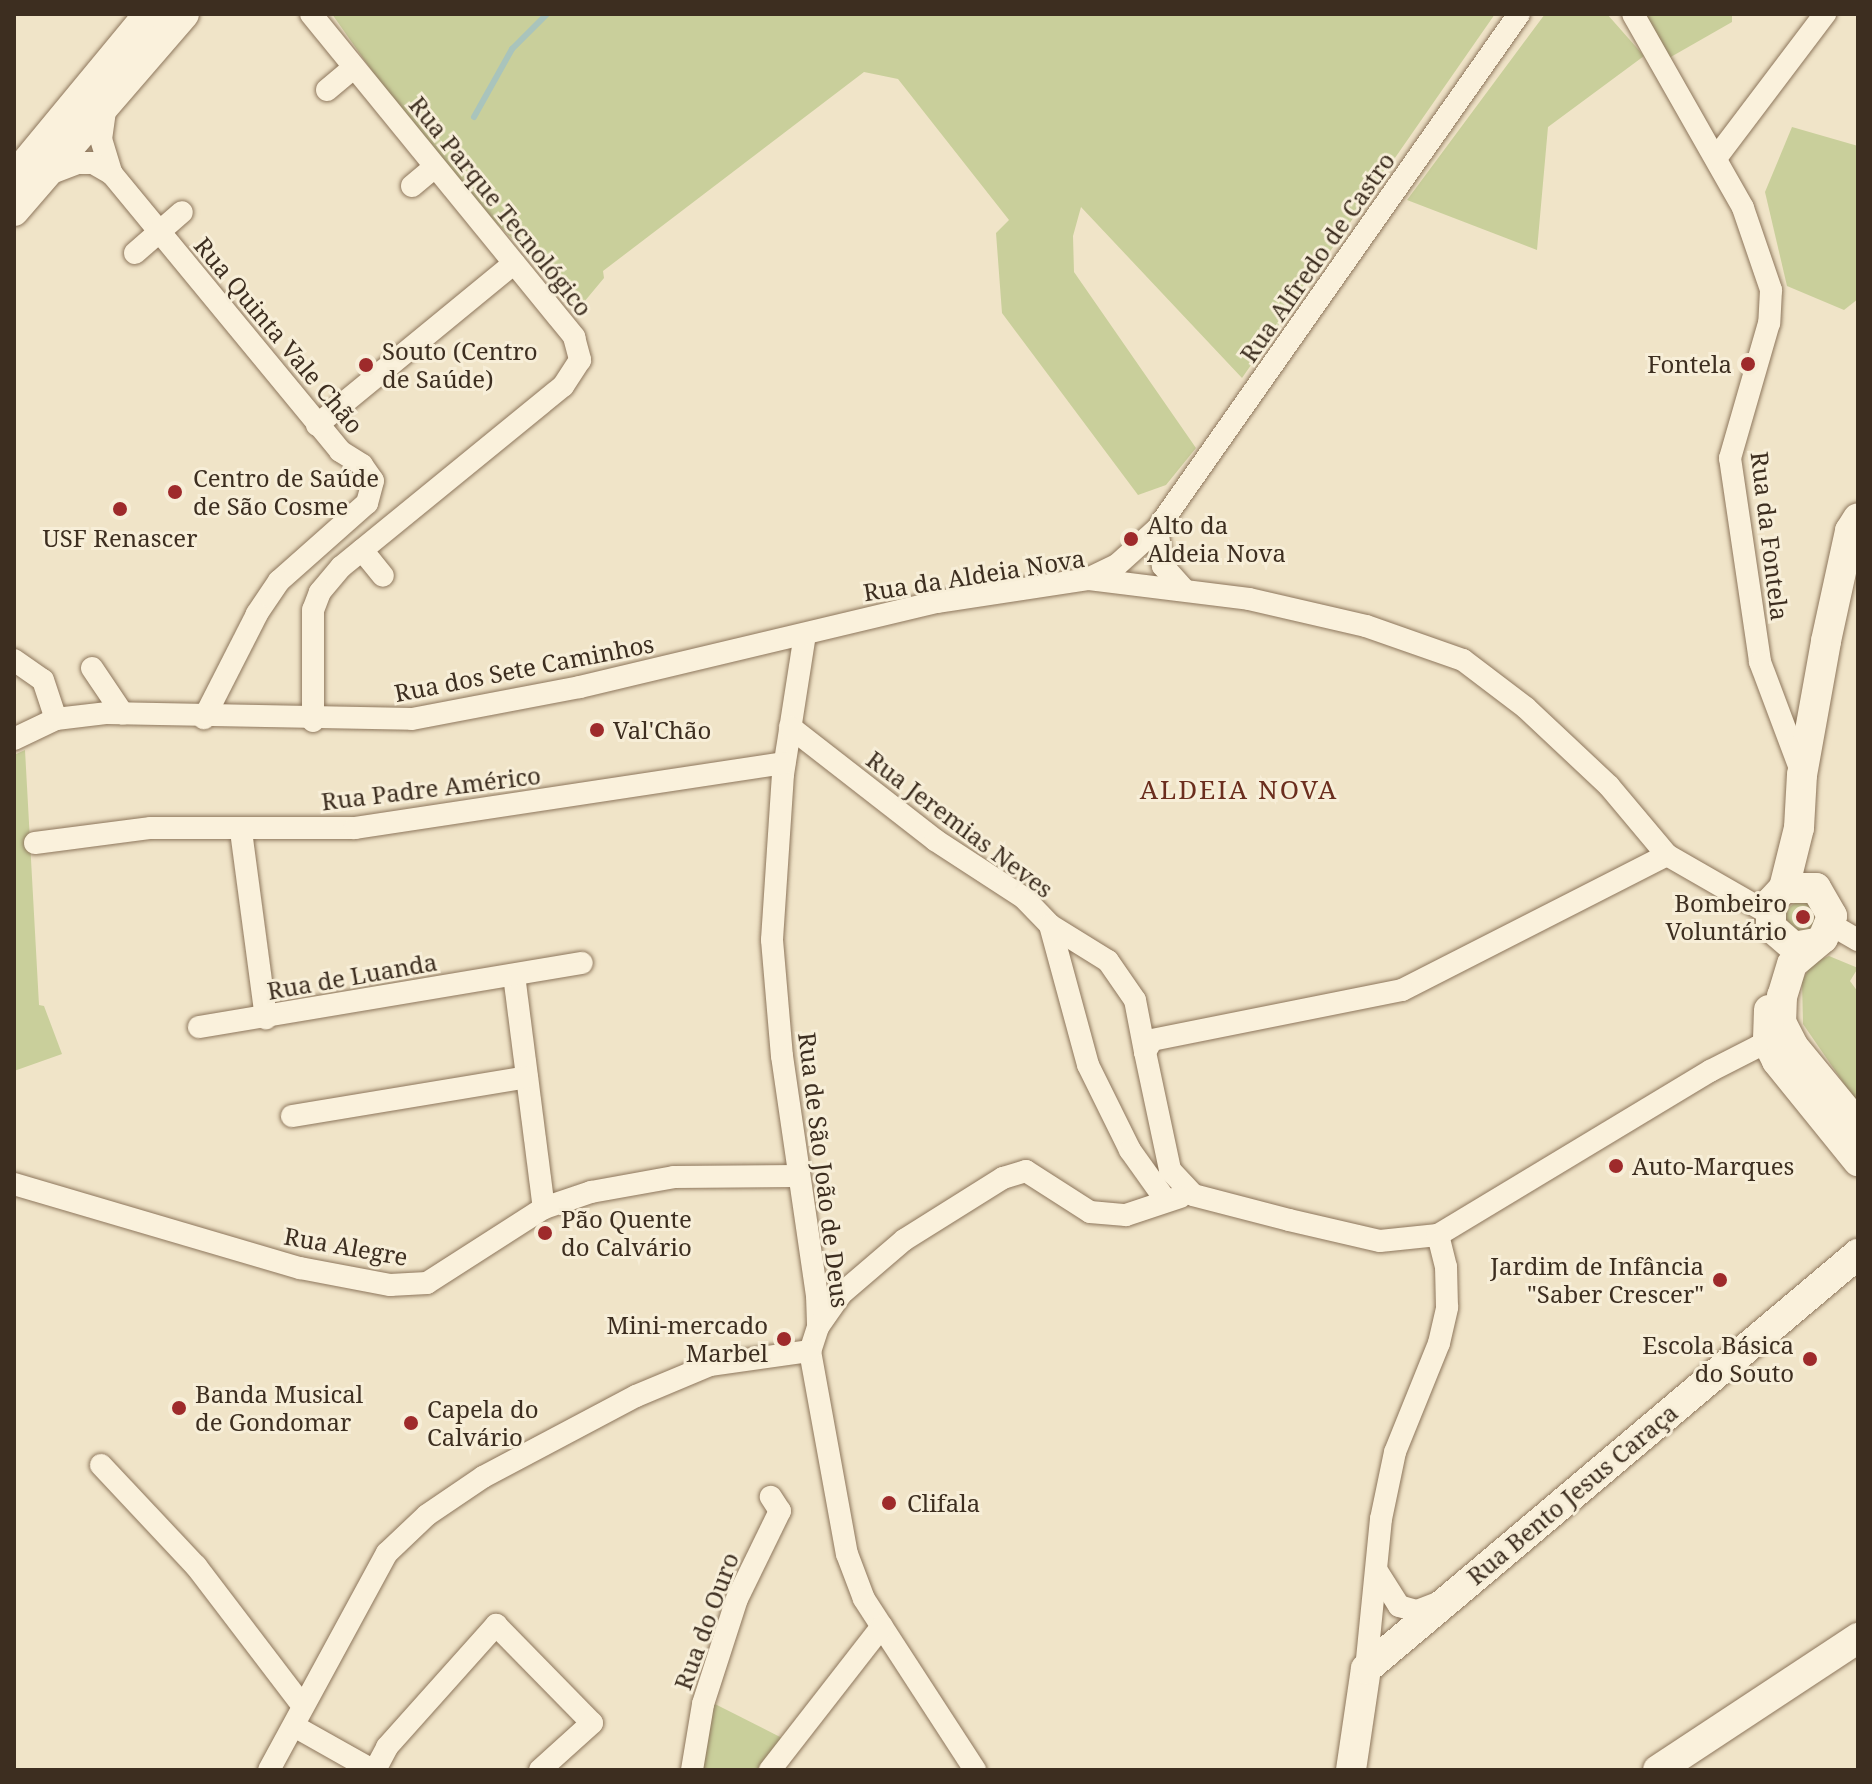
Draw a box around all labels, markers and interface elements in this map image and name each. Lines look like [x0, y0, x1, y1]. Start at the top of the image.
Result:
street label: Rua Parque Tecnológico [404, 90, 598, 322]
street label: Rua Alfredo de Castro [1234, 147, 1400, 367]
street label: Rua Quinta Vale Chão [188, 231, 370, 439]
place label: Souto (Centro de Saúde) [382, 337, 538, 393]
place label: Fontela [1647, 350, 1732, 378]
marker: Fontela [1739, 355, 1757, 373]
marker: Souto (Centro de Saúde) [357, 356, 375, 374]
street label: Rua da Fontela [1745, 450, 1795, 622]
place label: Centro de Saúde de São Cosme [193, 464, 379, 520]
marker: Centro de Saúde de São Cosme [164, 481, 186, 503]
marker: USF Renascer [109, 498, 131, 520]
place label: Alto da Aldeia Nova [1147, 511, 1286, 567]
place label: USF Renascer [42, 524, 198, 552]
marker: Alto da Aldeia Nova [1122, 530, 1140, 548]
street label: Rua da Aldeia Nova [861, 543, 1087, 607]
street label: Rua dos Sete Caminhos [392, 629, 656, 707]
place label: Val'Chão [613, 716, 711, 744]
marker: Val'Chão [588, 721, 606, 739]
street label: Rua Jeremias Neves [861, 745, 1059, 903]
street label: Rua Padre Américo [320, 760, 542, 816]
district label: ALDEIA NOVA [1140, 774, 1338, 806]
place label: Bombeiro Voluntário [1665, 889, 1787, 945]
marker: Bombeiro Voluntário [1794, 908, 1812, 926]
street label: Rua de Luanda [265, 947, 439, 1005]
street label: Rua de São João de Deus [793, 1031, 855, 1309]
place label: Auto-Marques [1632, 1152, 1794, 1180]
marker: Auto-Marques [1607, 1157, 1625, 1175]
place label: Pão Quente do Calvário [561, 1205, 692, 1261]
street label: Rua Alegre [282, 1221, 410, 1271]
marker: Pão Quente do Calvário [536, 1224, 554, 1242]
place label: Jardim de Infância "Saber Crescer" [1490, 1252, 1704, 1308]
marker: Jardim de Infância "Saber Crescer" [1711, 1271, 1729, 1289]
place label: Mini-mercado Marbel [606, 1311, 768, 1367]
marker: Mini-mercado Marbel [775, 1330, 793, 1348]
place label: Escola Básica do Souto [1642, 1331, 1794, 1387]
marker: Escola Básica do Souto [1801, 1350, 1819, 1368]
place label: Banda Musical de Gondomar [195, 1380, 363, 1436]
place label: Capela do Calvário [427, 1395, 539, 1451]
street label: Rua Bento Jesus Caraça [1461, 1398, 1683, 1590]
marker: Banda Musical de Gondomar [170, 1399, 188, 1417]
marker: Capela do Calvário [402, 1414, 420, 1432]
place label: Clifala [907, 1489, 980, 1517]
marker: Clifala [878, 1492, 900, 1514]
street label: Rua do Ouro [668, 1549, 744, 1693]

